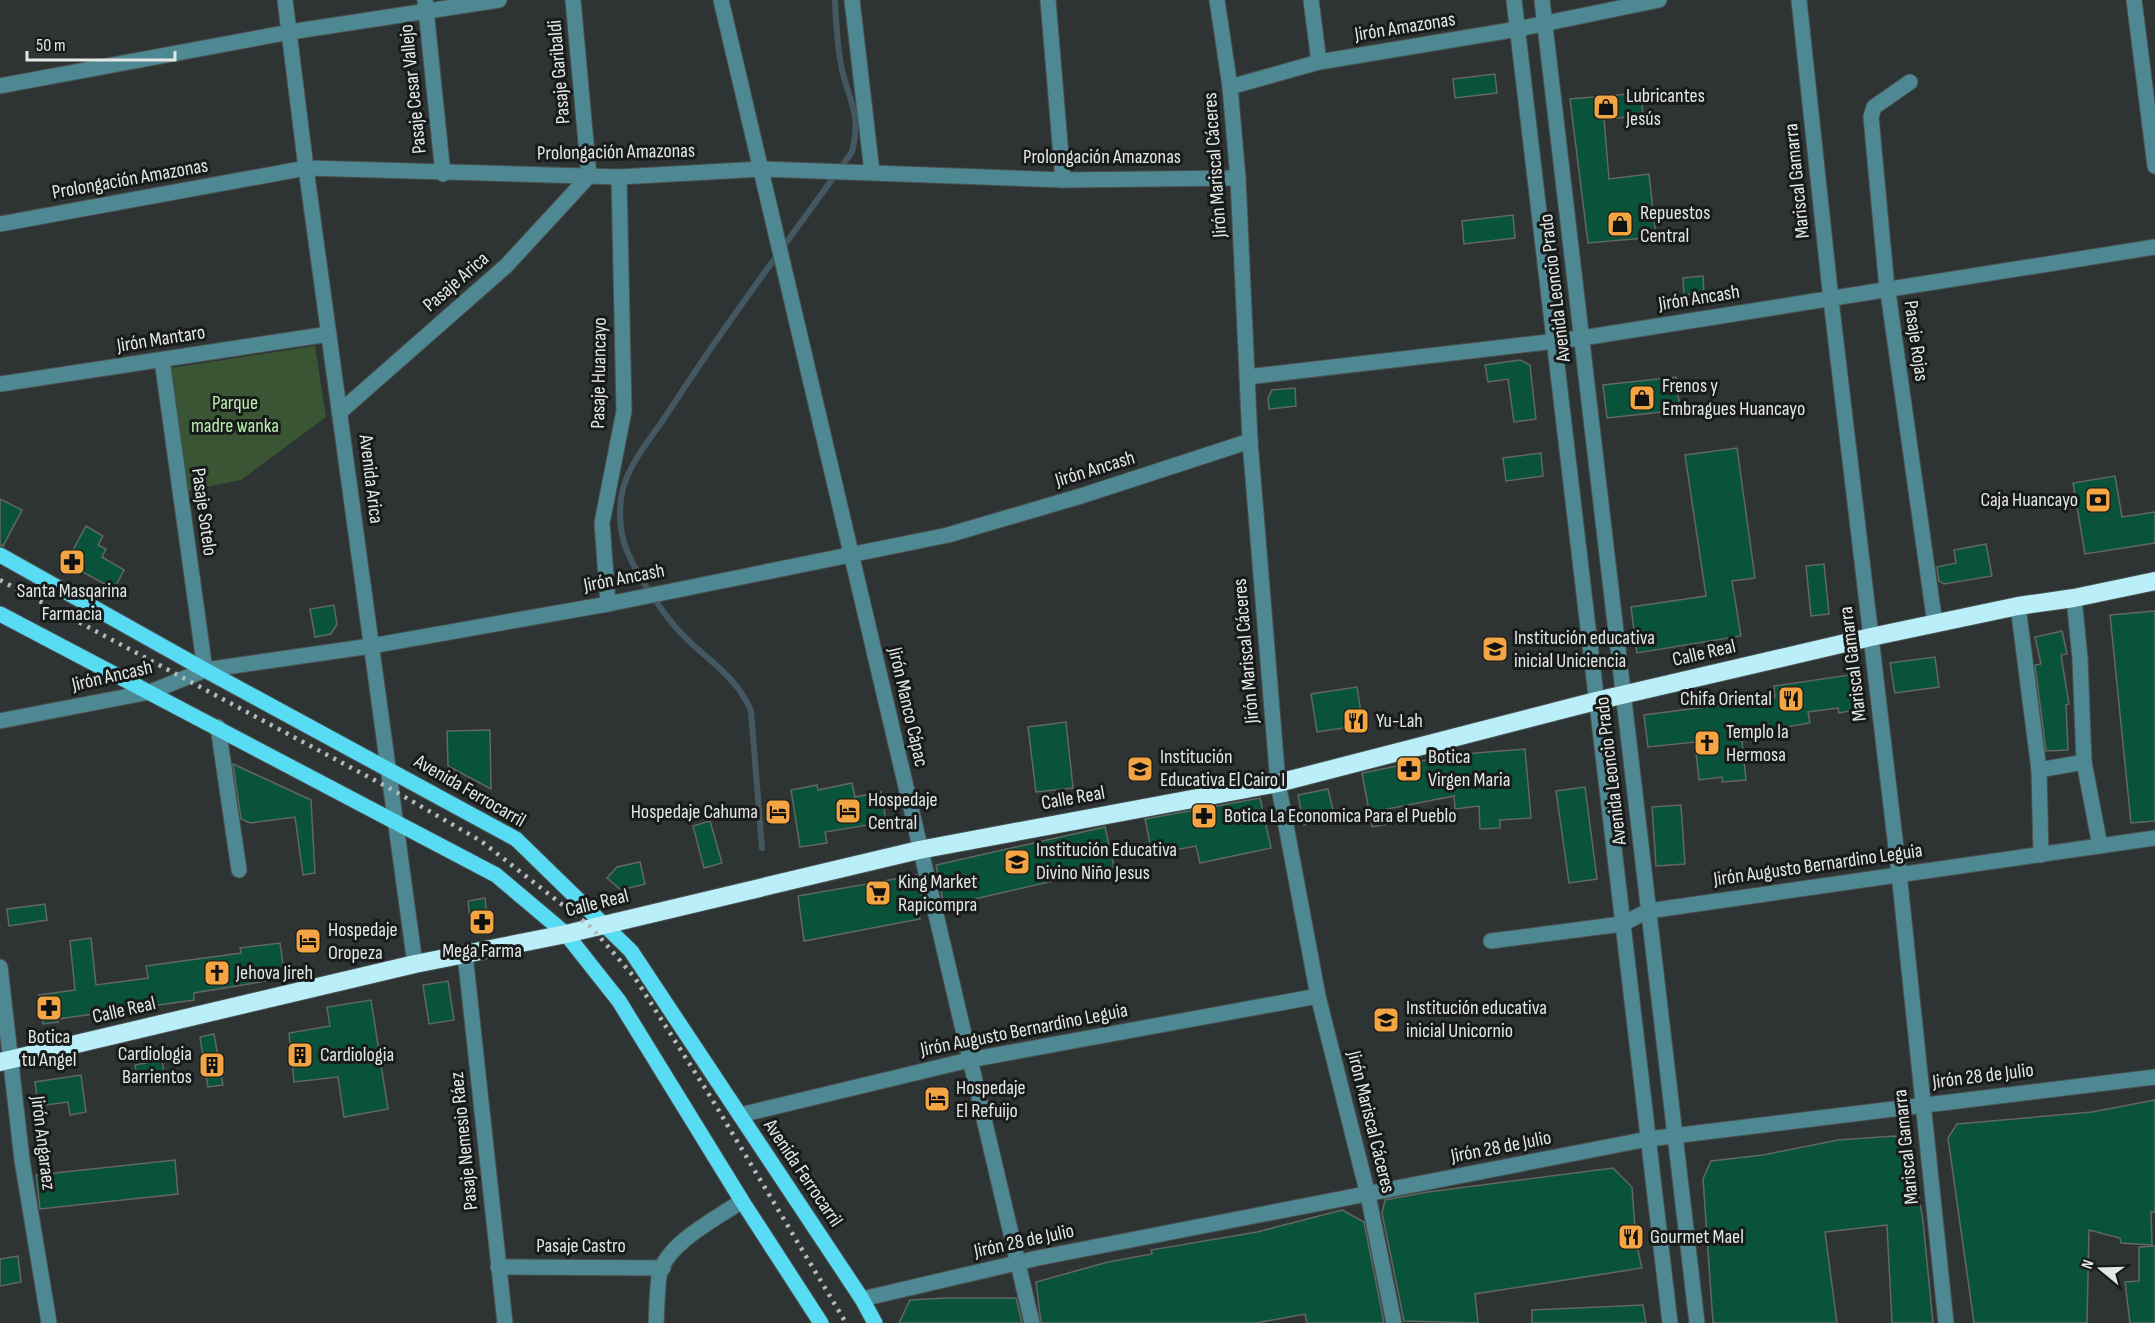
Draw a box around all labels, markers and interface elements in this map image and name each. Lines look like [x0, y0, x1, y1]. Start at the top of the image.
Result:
street label: Jirón Amazonas [1352, 7, 1457, 47]
street label: Pasaje Garibaldi [543, 19, 575, 125]
street label: Pasaje Cesar Vallejo [394, 23, 432, 155]
scale bar [27, 24, 176, 62]
text: 50 m [36, 35, 66, 56]
place label: Lubricantes Jesús [1625, 84, 1705, 131]
street label: Jirón Mariscal Cáceres [1198, 92, 1232, 239]
shop icon: Lubricantes Jesús [1591, 92, 1621, 122]
street label: Mariscal Gamarra [1779, 122, 1815, 240]
street label: Prolongación Amazonas [537, 139, 695, 165]
street label: Prolongación Amazonas [1023, 145, 1181, 169]
street label: Prolongación Amazonas [50, 153, 210, 205]
place label: Repuestos Central [1640, 201, 1710, 248]
shop icon: Repuestos Central [1605, 209, 1635, 239]
street label: Avenida Leoncio Prado [1534, 213, 1576, 364]
street label: Pasaje Arica [418, 247, 494, 317]
street label: Jirón Ancash [1656, 280, 1741, 316]
street label: Pasaje Rojas [1898, 299, 1934, 383]
street label: Pasaje Huancayo [586, 317, 612, 429]
street label: Jirón Mantaro [114, 320, 207, 358]
place label: Frenos y Embragues Huancayo [1662, 374, 1805, 421]
shop icon: Frenos y Embragues Huancayo [1627, 383, 1657, 413]
park label: Parque madre wanka [191, 391, 279, 438]
street label: Avenida Arica [354, 432, 388, 525]
street label: Jirón Ancash [1051, 446, 1138, 493]
street label: Pasaje Sotelo [186, 467, 222, 557]
bank icon: Caja Huancayo [2083, 485, 2113, 515]
place label: Caja Huancayo [1981, 488, 2078, 512]
pharmacy icon: Santa Masqarina Farmacia [57, 547, 87, 577]
street label: Jirón Ancash [580, 558, 667, 598]
street label: Jirón Mariscal Cáceres [1228, 577, 1264, 726]
place label: Santa Masqarina Farmacia [17, 579, 127, 626]
street label: Mariscal Gamarra [1834, 605, 1872, 723]
place label: Institución educativa inicial Uniciencia [1514, 626, 1655, 673]
school or university icon: Institución educativa inicial Uniciencia [1480, 634, 1510, 664]
street label: Calle Real [1670, 634, 1738, 672]
street label: Jirón Manco Cápac [882, 644, 933, 769]
street label: Jirón Ancash [68, 655, 155, 697]
restaurant icon: Chifa Oriental [1776, 684, 1806, 714]
place label: Chifa Oriental [1680, 687, 1772, 711]
street label: Avenida Leoncio Prado [1590, 696, 1632, 847]
restaurant icon: Yu-Lah [1341, 706, 1371, 736]
place label: Yu-Lah [1376, 709, 1423, 733]
place label: Templo la Hermosa [1726, 720, 1789, 767]
church icon: Templo la Hermosa [1692, 728, 1722, 758]
place label: Institución Educativa El Cairo I [1160, 745, 1285, 792]
place label: Botica Virgen Maria [1428, 745, 1510, 792]
street label: Avenida Ferrocarril [409, 749, 530, 833]
school or university icon: Institución Educativa El Cairo I [1125, 754, 1155, 784]
pharmacy icon: Botica Virgen Maria [1394, 754, 1424, 784]
street label: Calle Real [1039, 781, 1107, 815]
place label: Hospedaje Central [868, 788, 938, 835]
hotel icon: Hospedaje Central [833, 796, 863, 826]
hotel icon: Hospedaje Cahuma [763, 797, 793, 827]
place label: Hospedaje Cahuma [631, 800, 758, 824]
pharmacy icon: Botica La Economica Para el Pueblo [1189, 801, 1219, 831]
place label: Botica La Economica Para el Pueblo [1224, 804, 1457, 828]
place label: Institución Educativa Divino Niño Jesus [1036, 838, 1177, 885]
street label: Jirón Augusto Bernardino Leguia [1711, 838, 1924, 892]
school or university icon: Institución Educativa Divino Niño Jesus [1002, 847, 1032, 877]
place label: King Market Rapicompra [898, 870, 977, 917]
supermarket icon: King Market Rapicompra [863, 878, 893, 908]
street label: Calle Real [563, 884, 631, 922]
pharmacy icon: Mega Farma [467, 907, 497, 937]
place label: Hospedaje Oropeza [328, 918, 398, 965]
hotel icon: Hospedaje Oropeza [293, 926, 323, 956]
place label: Mega Farma [442, 939, 522, 963]
church icon: Jehova Jireh [202, 958, 232, 988]
place label: Jehova Jireh [235, 961, 313, 985]
street label: Calle Real [90, 991, 158, 1029]
pharmacy icon: Botica tu Angel [34, 993, 64, 1023]
place label: Institución educativa inicial Unicornio [1406, 996, 1547, 1043]
street label: Jirón Augusto Bernardino Leguia [917, 998, 1130, 1062]
school or university icon: Institución educativa inicial Unicornio [1371, 1005, 1401, 1035]
place label: Botica tu Angel [22, 1025, 76, 1072]
building icon: Cardiologia [285, 1040, 315, 1070]
place label: Cardiologia Barrientos [118, 1042, 192, 1089]
place label: Cardiologia [320, 1043, 394, 1067]
street label: Jirón Mariscal Cáceres [1342, 1048, 1400, 1195]
building icon: Cardiologia Barrientos [197, 1050, 227, 1080]
street label: Jirón 28 de Julio [1930, 1058, 2035, 1094]
street label: Pasaje Nemesio Ráez [445, 1071, 483, 1211]
place label: Hospedaje El Refuijo [956, 1076, 1026, 1123]
hotel icon: Hospedaje El Refuijo [922, 1084, 952, 1114]
street label: Mariscal Gamarra [1888, 1088, 1924, 1206]
street label: Jirón Angaraez [25, 1094, 61, 1191]
street label: Avenida Ferrocarril [758, 1114, 848, 1231]
street label: Jirón 28 de Julio [1448, 1126, 1553, 1169]
street label: Jirón 28 de Julio [971, 1219, 1076, 1264]
restaurant icon: Gourmet Mael [1616, 1222, 1646, 1252]
place label: Gourmet Mael [1650, 1225, 1744, 1249]
street label: Pasaje Castro [536, 1234, 626, 1258]
north arrow [2071, 1239, 2131, 1299]
text: N [2078, 1257, 2099, 1272]

